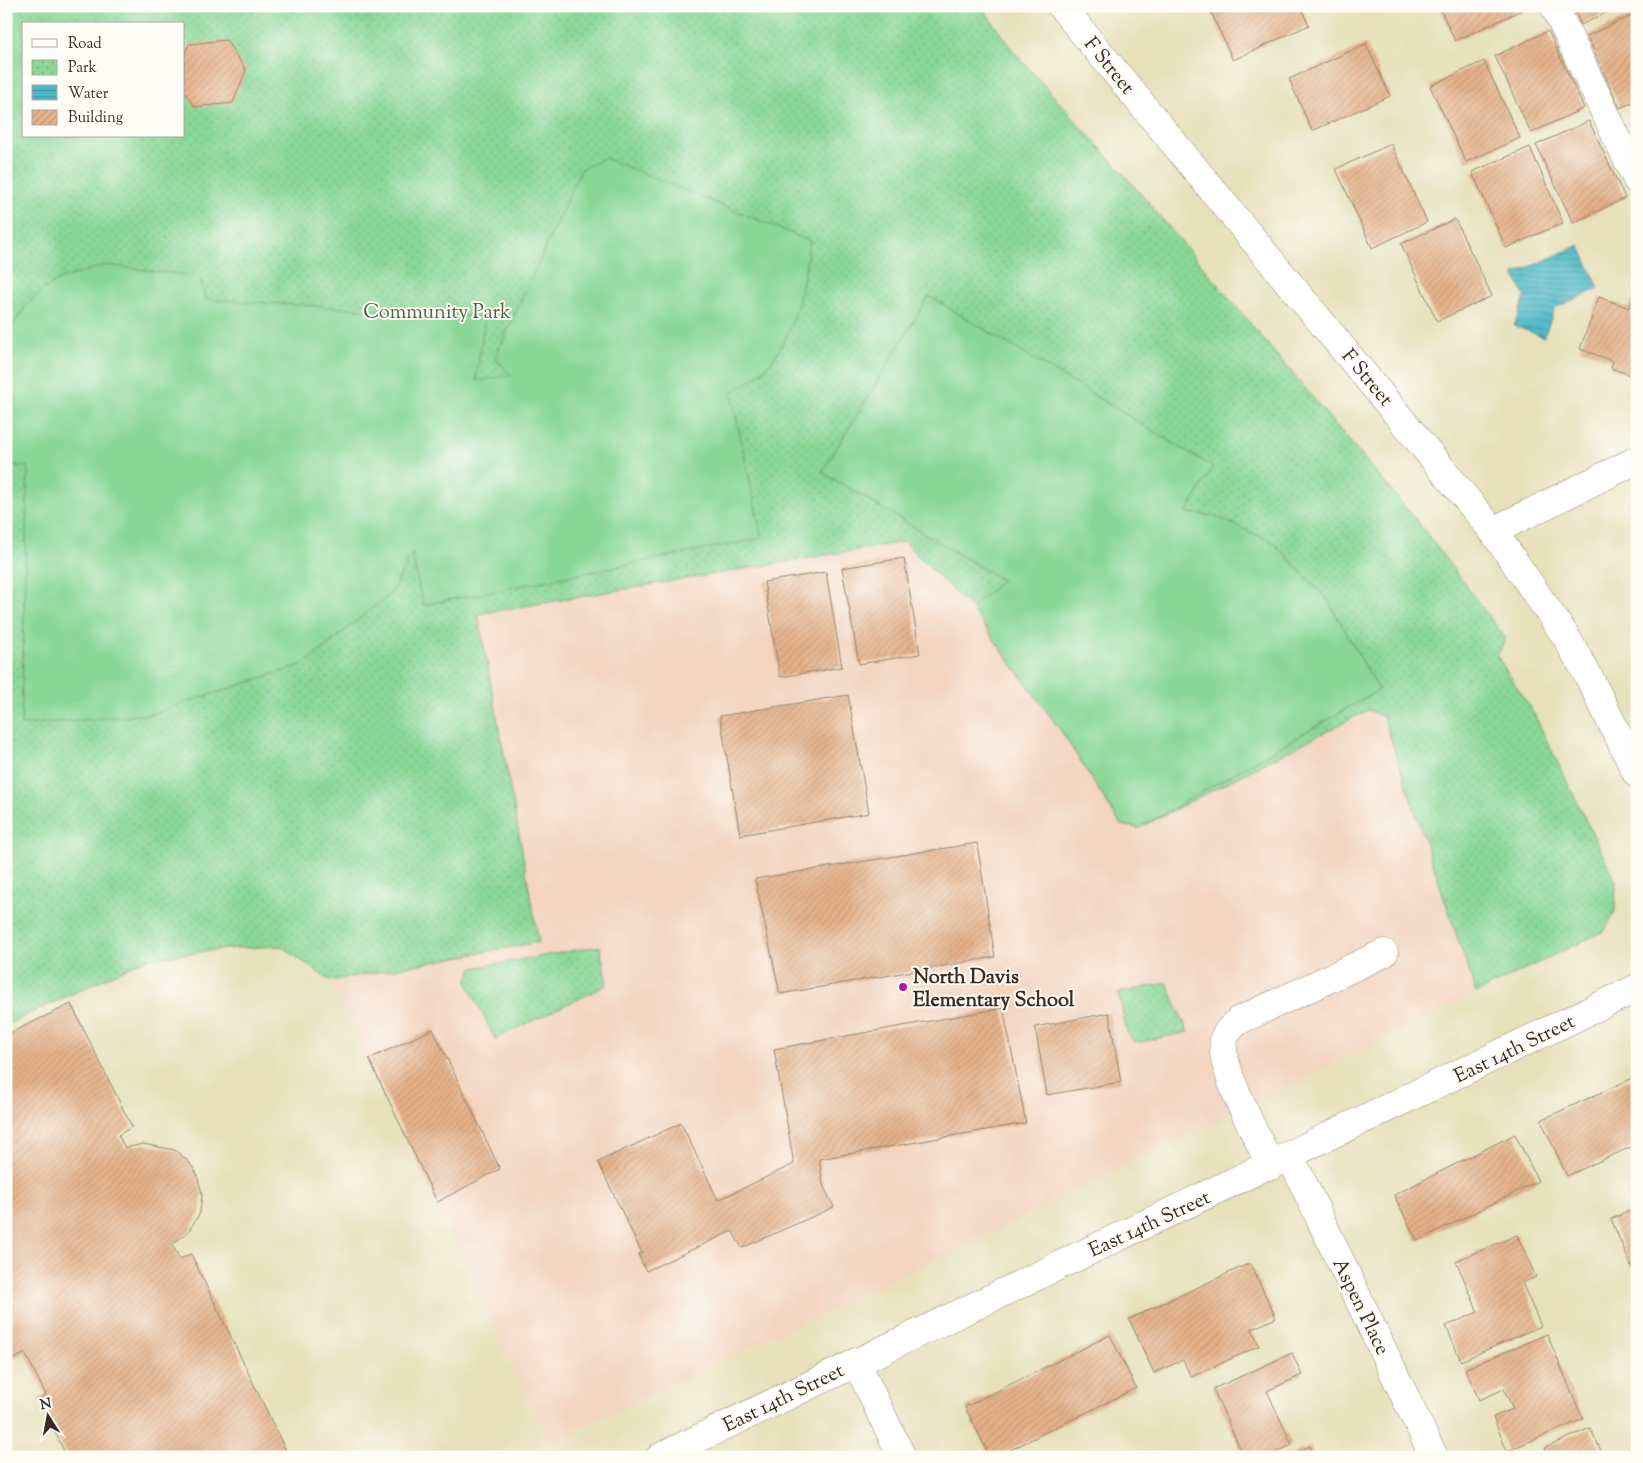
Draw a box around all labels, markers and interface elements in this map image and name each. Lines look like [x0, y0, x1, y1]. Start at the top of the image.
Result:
legend [22, 22, 185, 138]
street label: F Street [1076, 31, 1141, 102]
text: Road [68, 34, 102, 55]
text: Park [68, 58, 97, 79]
text: Water [68, 84, 109, 105]
text: Building [68, 108, 123, 129]
park label: Community Park [363, 299, 511, 328]
street label: F Street [1333, 344, 1399, 414]
place label: North Davis Elementary School [913, 964, 1075, 1016]
marker: North Davis Elementary School [897, 981, 909, 993]
street label: East 14th Street [1450, 1008, 1581, 1092]
street label: East 14th Street [1084, 1184, 1216, 1266]
street label: Aspen Place [1324, 1254, 1396, 1361]
street label: East 14th Street [719, 1357, 850, 1441]
north arrow [22, 1390, 72, 1440]
text: N [39, 1394, 53, 1416]

